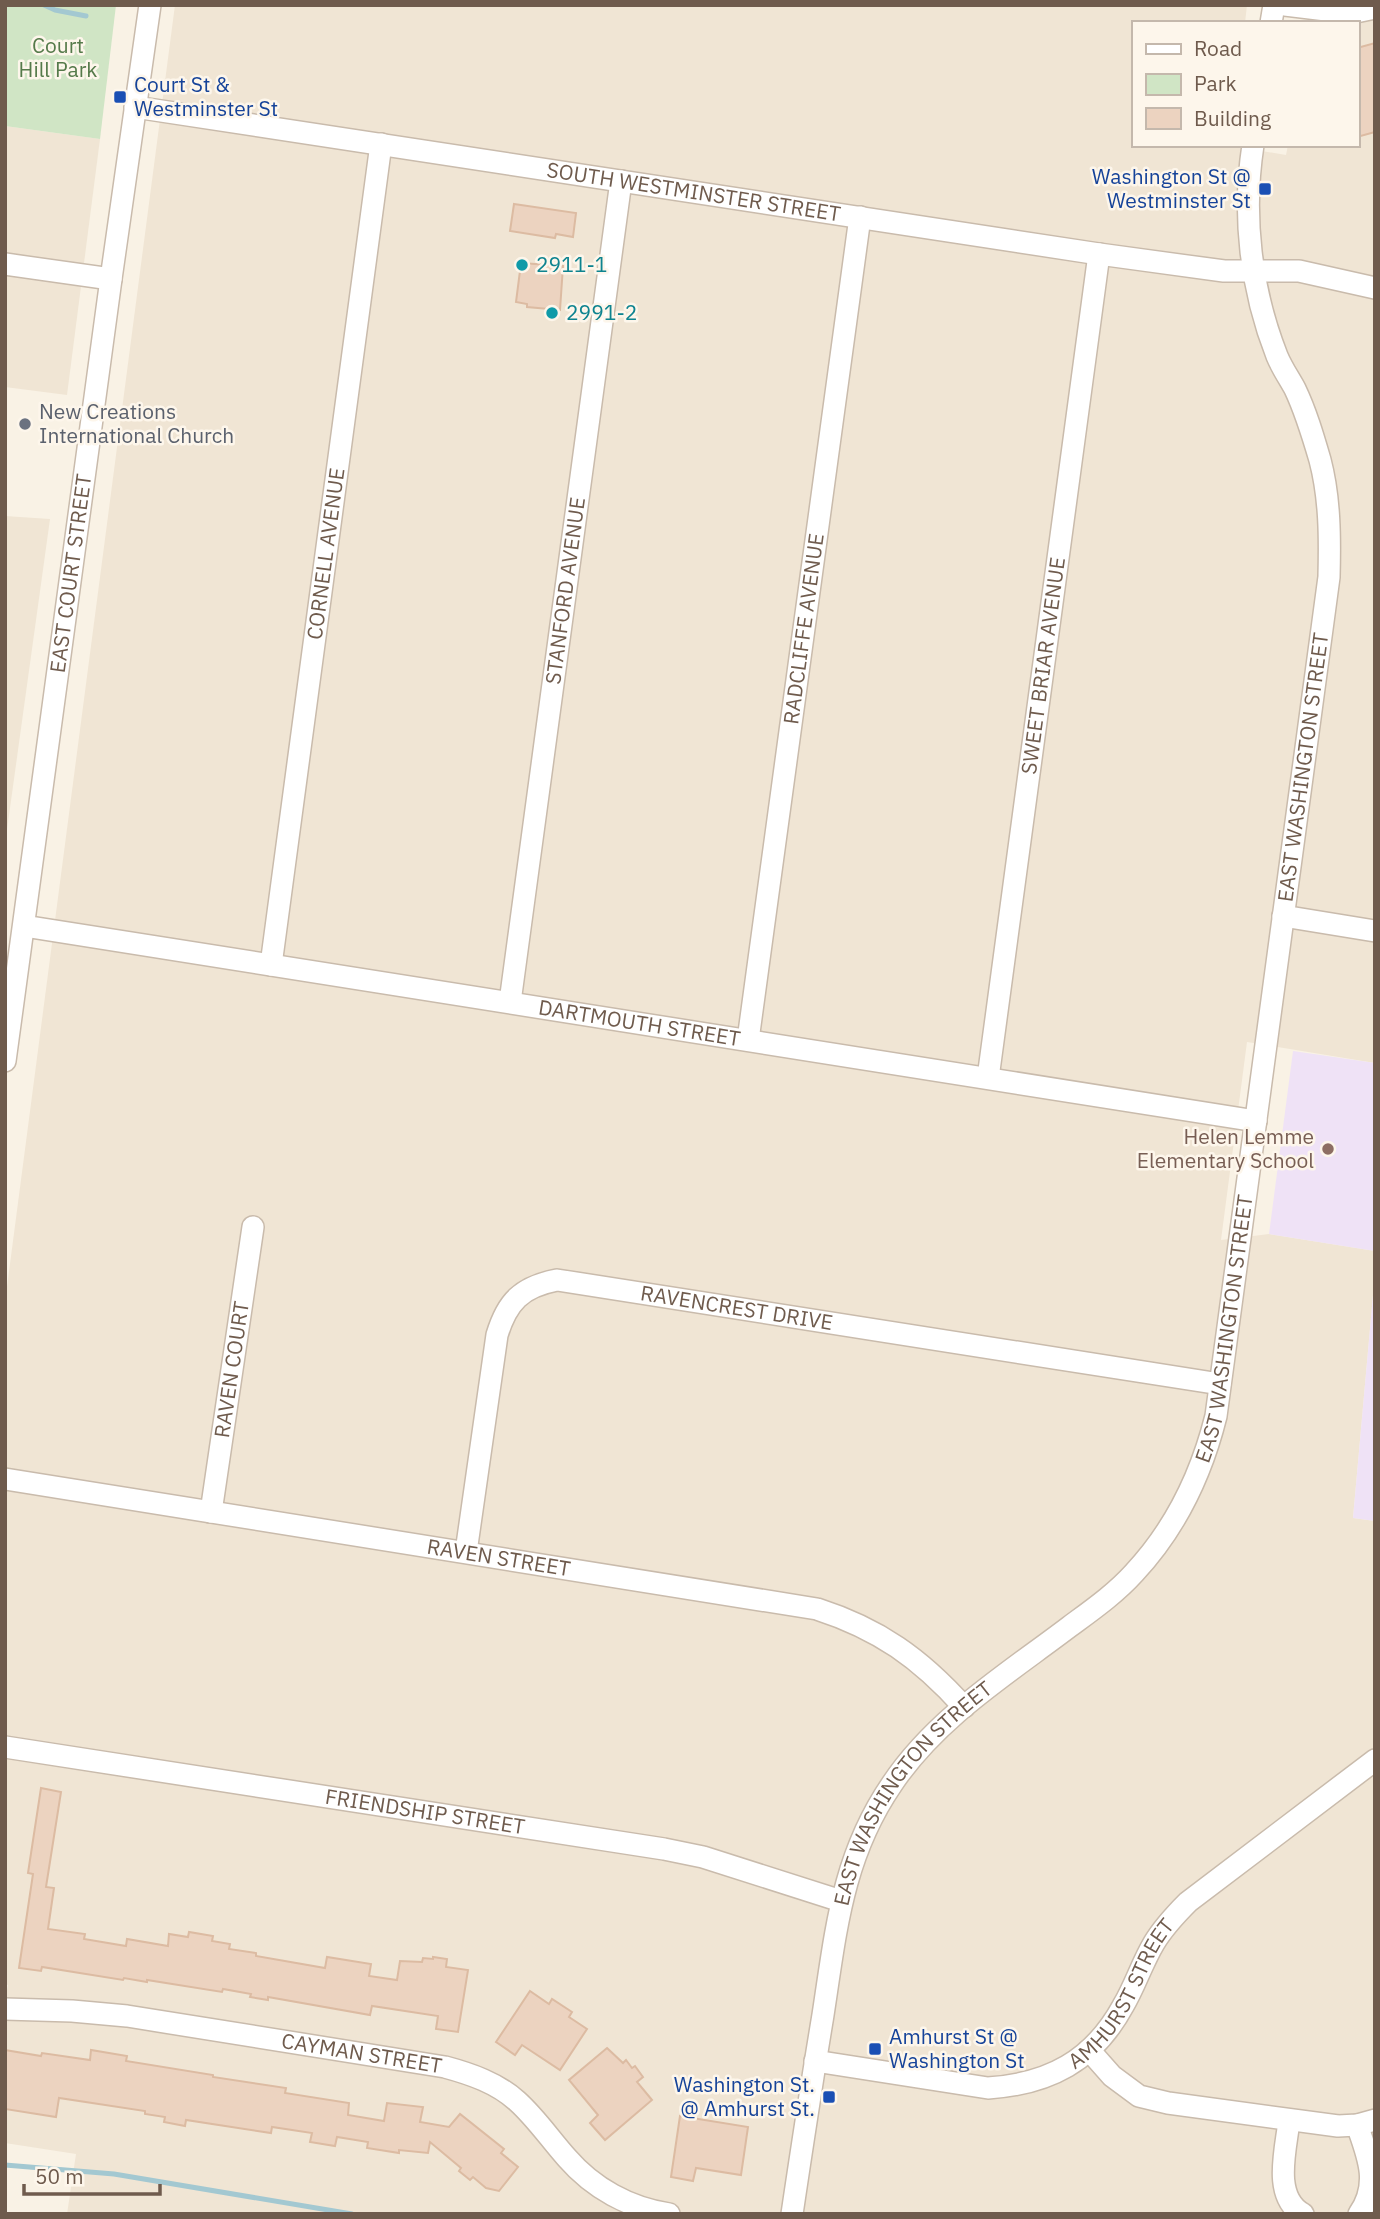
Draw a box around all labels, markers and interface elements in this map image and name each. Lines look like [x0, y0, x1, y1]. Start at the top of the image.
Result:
legend [1132, 21, 1359, 147]
park label: Court Hill Park [19, 31, 97, 83]
text: Road [1194, 34, 1242, 62]
text: Park [1194, 69, 1237, 97]
place label: Court St & Westminster St [134, 70, 278, 122]
marker: Court St & Westminster St [112, 89, 128, 105]
text: Building [1194, 104, 1271, 132]
street label: SOUTH WESTMINSTER STREET [545, 155, 843, 227]
place label: Washington St @ Westminster St [1092, 162, 1251, 214]
marker: Washington St @ Westminster St [1257, 181, 1273, 197]
place label: 2911-1 [536, 250, 607, 278]
marker: 2911-1 [514, 257, 530, 273]
place label: 2991-2 [566, 298, 637, 326]
marker: 2991-2 [544, 305, 560, 321]
place label: New Creations International Church [39, 397, 234, 449]
marker: New Creations International Church [17, 416, 33, 432]
street label: CORNELL AVENUE [300, 466, 350, 641]
street label: EAST COURT STREET [43, 472, 97, 674]
street label: STANFORD AVENUE [538, 495, 591, 686]
street label: RADCLIFFE AVENUE [776, 531, 830, 726]
street label: SWEET BRIAR AVENUE [1014, 555, 1071, 776]
street label: EAST WASHINGTON STREET [1270, 631, 1334, 903]
street label: DARTMOUTH STREET [536, 993, 743, 1052]
place label: Helen Lemme Elementary School [1137, 1122, 1314, 1174]
marker: Helen Lemme Elementary School [1320, 1141, 1336, 1157]
street label: EAST WASHINGTON STREET [1188, 1193, 1259, 1466]
street label: RAVENCREST DRIVE [638, 1278, 835, 1336]
street label: RAVEN COURT [207, 1299, 255, 1440]
street label: RAVEN STREET [425, 1532, 573, 1582]
street label: EAST WASHINGTON STREET [827, 1674, 997, 1908]
street label: FRIENDSHIP STREET [323, 1782, 527, 1840]
street label: AMHURST STREET [1062, 1912, 1180, 2075]
place label: Amhurst St @ Washington St [889, 2022, 1025, 2074]
street label: CAYMAN STREET [280, 2026, 444, 2079]
marker: Amhurst St @ Washington St [867, 2041, 883, 2057]
place label: Washington St. @ Amhurst St. [674, 2070, 815, 2122]
marker: Washington St. @ Amhurst St. [821, 2089, 837, 2105]
scale bar [24, 2152, 161, 2196]
text: 50 m [35, 2162, 84, 2190]

